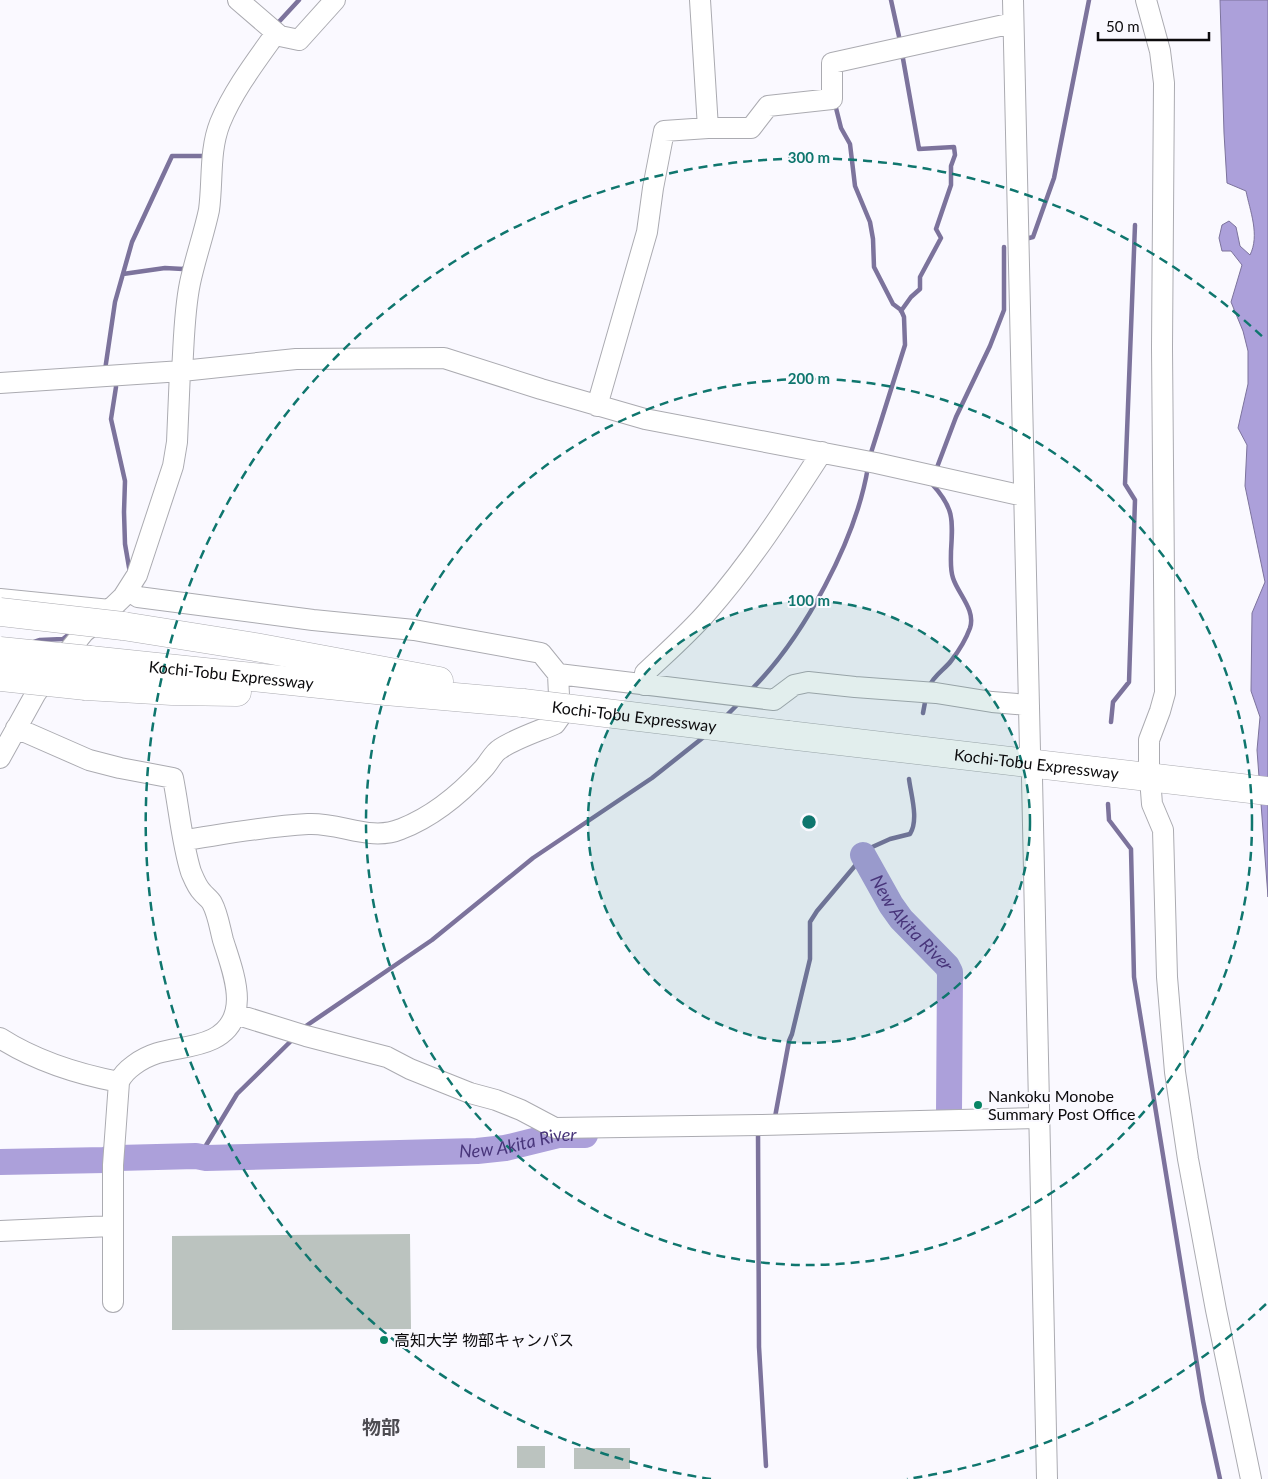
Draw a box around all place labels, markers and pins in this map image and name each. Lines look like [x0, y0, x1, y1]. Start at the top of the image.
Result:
centre of rings [800, 813, 818, 831]
place label: Nankoku Monobe Summary Post Office [988, 1086, 1135, 1123]
marker: Nankoku Monobe Summary Post Office [972, 1099, 984, 1111]
place label: 高知大学 物部キャンパス [394, 1330, 574, 1349]
marker: 高知大学 物部キャンパス [378, 1334, 390, 1346]

